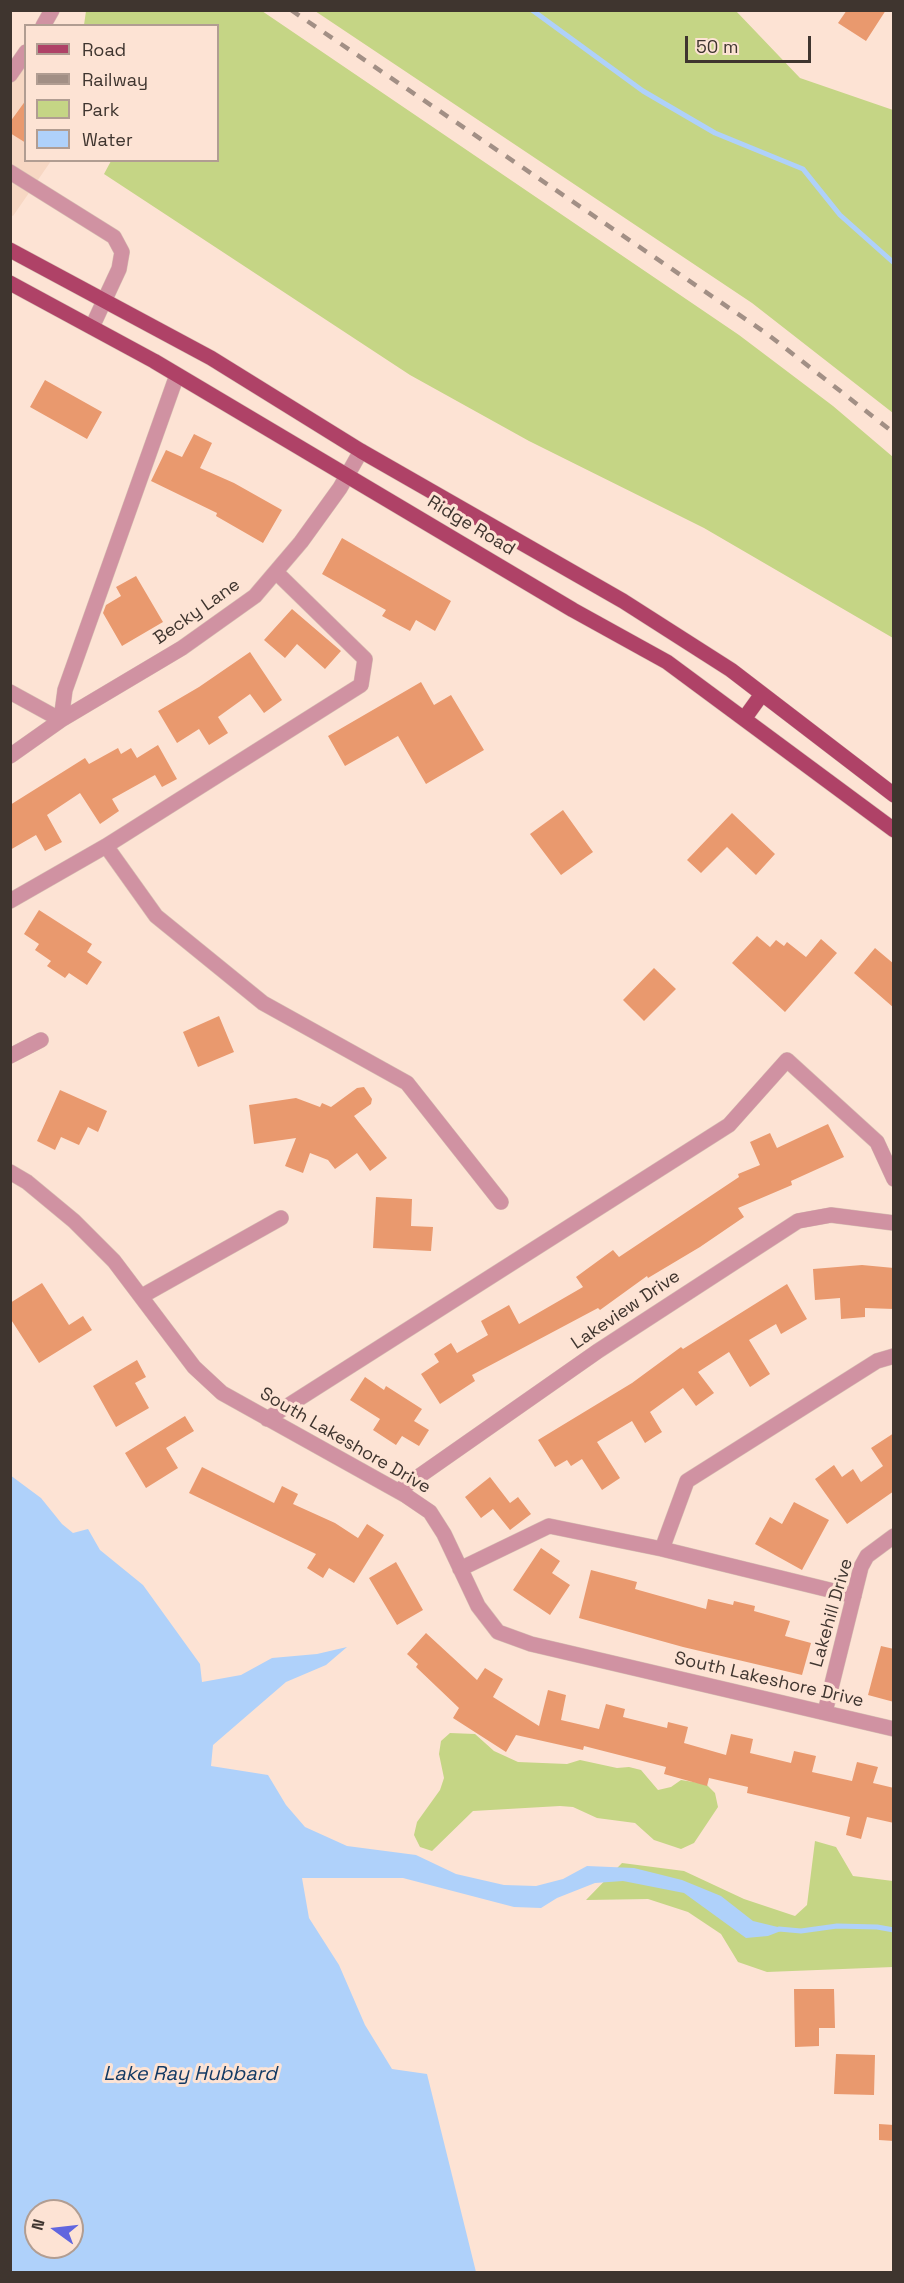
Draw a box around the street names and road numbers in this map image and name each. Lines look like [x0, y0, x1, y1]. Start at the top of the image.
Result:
street label: Ridge Road [423, 491, 519, 561]
street label: Becky Lane [150, 574, 244, 650]
street label: Lakeview Drive [568, 1266, 684, 1354]
street label: South Lakeshore Drive [256, 1383, 434, 1499]
street label: Lakehill Drive [806, 1556, 858, 1670]
street label: South Lakeshore Drive [672, 1648, 866, 1712]

